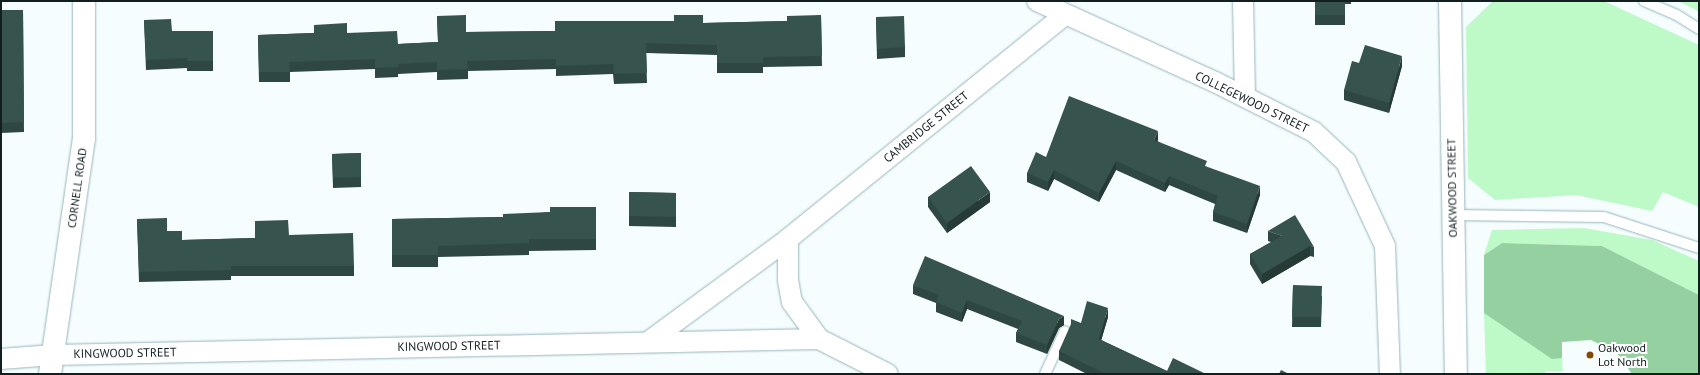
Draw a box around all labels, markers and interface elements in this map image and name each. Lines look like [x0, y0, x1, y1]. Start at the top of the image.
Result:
street label: COLLEGEWOOD STREET [1193, 68, 1311, 136]
street label: CAMBRIDGE STREET [881, 88, 971, 166]
street label: OAKWOOD STREET [1444, 138, 1460, 238]
street label: CORNELL ROAD [64, 147, 90, 229]
street label: KINGWOOD STREET [397, 338, 501, 354]
place label: Oakwood Lot North [1598, 341, 1647, 369]
street label: KINGWOOD STREET [73, 345, 177, 361]
marker: Oakwood Lot North [1585, 350, 1595, 360]

